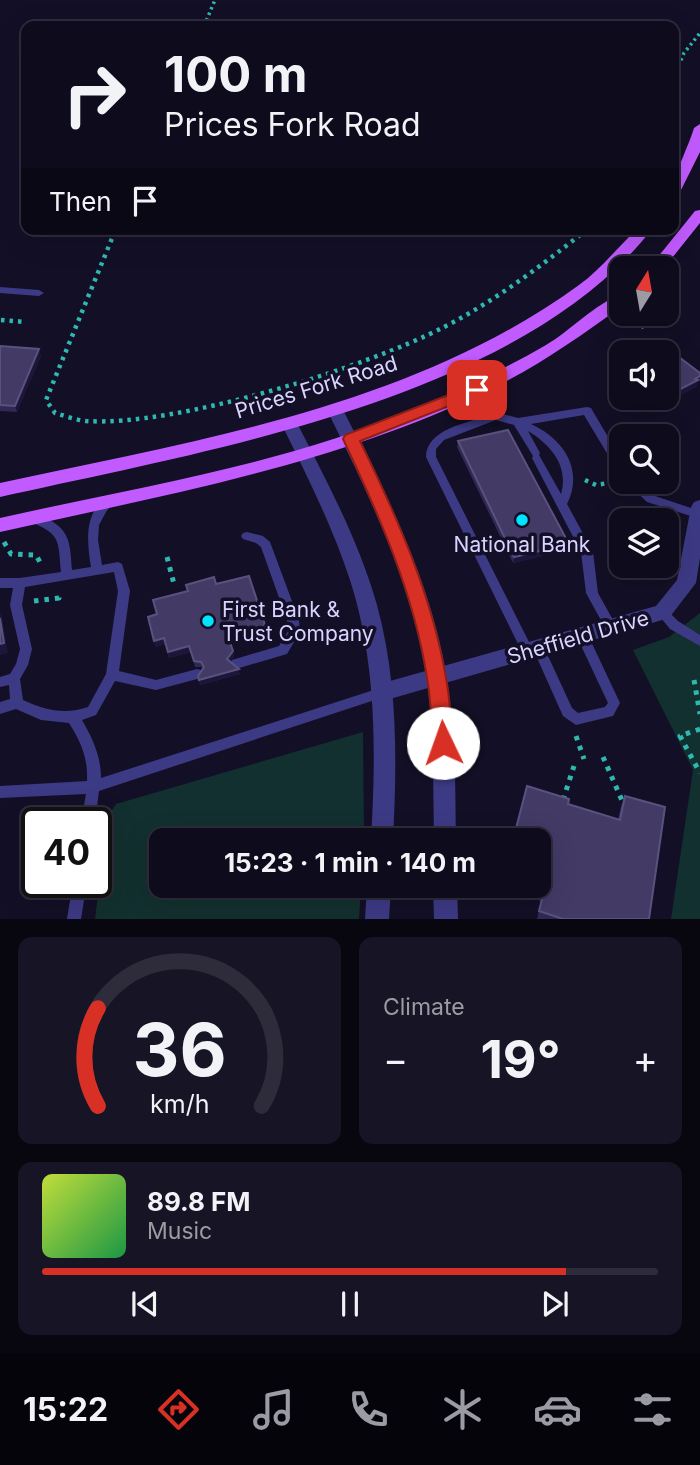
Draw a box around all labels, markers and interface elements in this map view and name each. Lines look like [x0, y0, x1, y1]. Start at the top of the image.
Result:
text: 100 m [164, 45, 308, 104]
icon: right [49, 49, 140, 140]
text: Prices Fork Road [164, 105, 421, 144]
icon: arrive [126, 182, 164, 220]
text: Then [49, 186, 112, 217]
north arrow [609, 256, 679, 326]
map controls [609, 256, 679, 578]
button: sound [609, 340, 679, 410]
street label: Prices Fork Road [232, 350, 400, 424]
pin [447, 360, 507, 420]
icon: arrive [458, 371, 496, 409]
button: search [609, 424, 679, 494]
button: layers [609, 508, 679, 578]
marker: National Bank [514, 512, 530, 528]
place label: National Bank [454, 532, 591, 557]
place label: First Bank & Trust Company [222, 597, 374, 646]
street label: Sheffield Drive [504, 605, 652, 669]
marker: First Bank & Trust Company [200, 613, 216, 629]
position arrow [406, 706, 480, 780]
speed limit sign: 40 [21, 807, 112, 898]
text: 15:23 · 1 min · 140 m [224, 847, 476, 878]
text: Climate [383, 993, 465, 1021]
text: 36 [132, 1006, 227, 1095]
text: 19° [480, 1028, 561, 1091]
text: − [383, 1036, 408, 1082]
text: + [633, 1036, 658, 1082]
text: km/h [150, 1089, 209, 1119]
text: 89.8 FM [147, 1186, 251, 1217]
text: Music [147, 1217, 212, 1245]
icon: previous [126, 1285, 164, 1323]
icon: pause [331, 1285, 369, 1323]
icon: next [536, 1285, 574, 1323]
icon: directions [154, 1385, 203, 1434]
icon: music [249, 1385, 298, 1434]
icon: phone [344, 1385, 393, 1434]
icon: climate [438, 1385, 487, 1434]
icon: car [533, 1385, 582, 1434]
icon: filters [628, 1385, 677, 1434]
text: 15:22 [23, 1390, 108, 1429]

